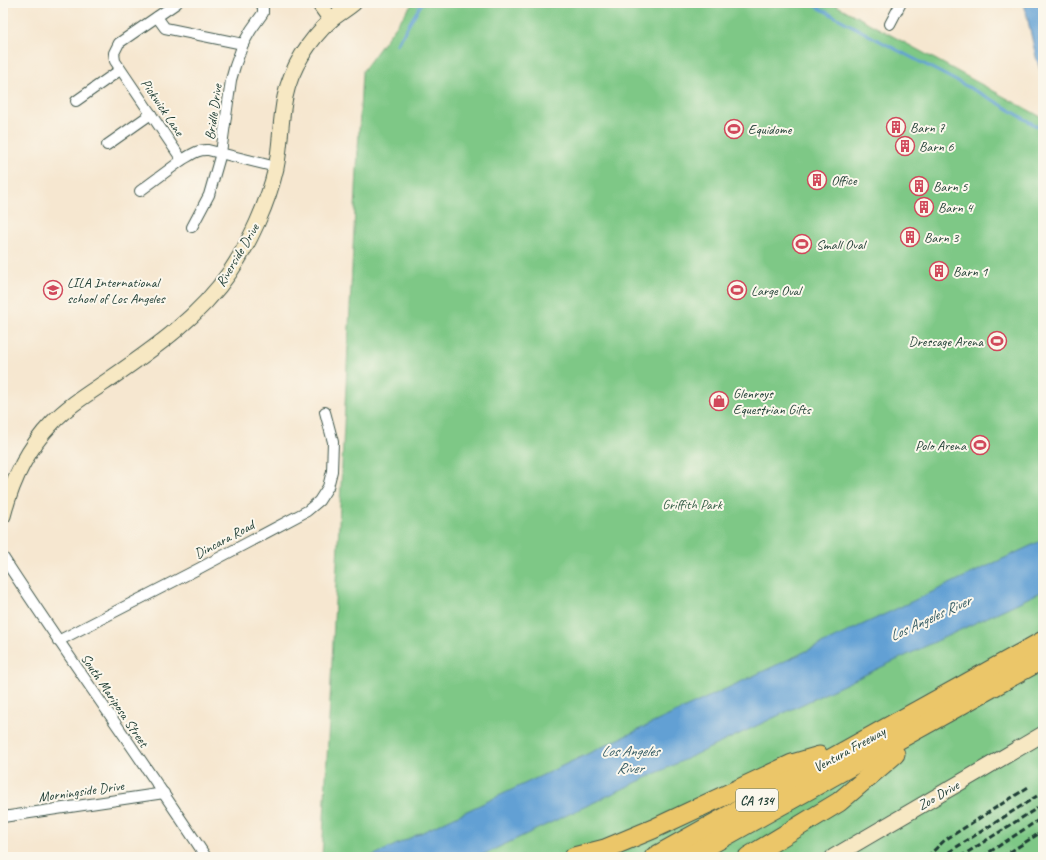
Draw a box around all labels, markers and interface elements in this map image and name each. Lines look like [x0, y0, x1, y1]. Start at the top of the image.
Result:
street label: Pickwick Lane [137, 75, 189, 140]
street label: Bridle Drive [201, 82, 226, 141]
building icon: Barn 7 [885, 116, 907, 138]
sports icon: Equidome [723, 118, 745, 140]
place label: Barn 7 [910, 119, 945, 136]
place label: Equidome [748, 121, 793, 138]
building icon: Barn 6 [894, 135, 916, 157]
place label: Barn 6 [919, 138, 954, 155]
building icon: Office [806, 169, 828, 191]
place label: Office [831, 172, 858, 189]
building icon: Barn 5 [908, 175, 930, 197]
place label: Barn 5 [933, 178, 968, 195]
building icon: Barn 4 [913, 196, 935, 218]
place label: Barn 4 [938, 199, 974, 216]
street label: Riverside Drive [212, 220, 264, 290]
building icon: Barn 3 [899, 226, 921, 248]
place label: Barn 3 [924, 229, 960, 246]
sports icon: Small Oval [791, 233, 813, 255]
place label: Small Oval [816, 236, 867, 253]
building icon: Barn 1 [928, 260, 950, 282]
place label: Barn 1 [953, 263, 988, 280]
place label: LILA International school of Los Angeles [67, 274, 166, 307]
school or university icon: LILA International school of Los Angeles [42, 279, 64, 301]
sports icon: Large Oval [726, 279, 748, 301]
place label: Large Oval [751, 282, 803, 299]
sports icon: Dressage Arena [986, 330, 1008, 352]
place label: Dressage Arena [909, 333, 984, 350]
place label: Glenroys Equestrian Gifts [733, 385, 812, 418]
shop icon: Glenroys Equestrian Gifts [708, 390, 730, 412]
sports icon: Polo Arena [969, 434, 991, 456]
place label: Polo Arena [915, 437, 967, 454]
park label: Griffith Park [662, 496, 723, 513]
street label: Dincara Road [191, 515, 259, 562]
water label: Los Angeles River [887, 590, 976, 645]
street label: South Mariposa Street [77, 650, 153, 751]
street label: Ventura Freeway [810, 722, 889, 776]
water label: Los Angeles River [601, 742, 662, 778]
street label: Zoo Drive [914, 776, 963, 814]
street label: Morningside Drive [37, 777, 126, 806]
road number: CA 134 [736, 789, 778, 811]

